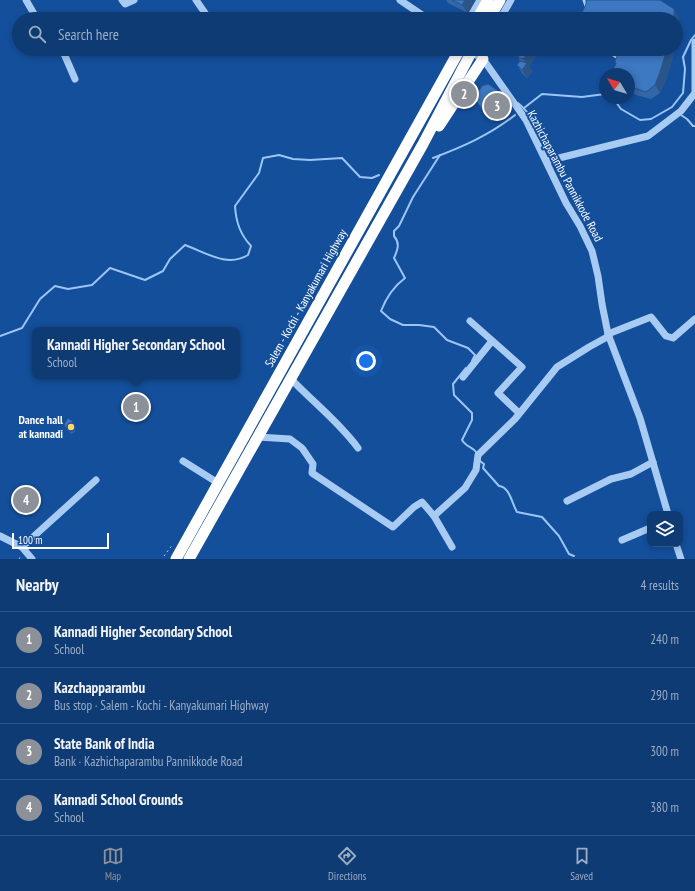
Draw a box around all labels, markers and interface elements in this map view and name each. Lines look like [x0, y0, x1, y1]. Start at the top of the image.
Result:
search box [12, 12, 683, 56]
icon: search [26, 23, 48, 45]
text: Search here [58, 25, 119, 44]
north arrow [599, 68, 635, 104]
pin: 2 [451, 79, 477, 109]
pin: 3 [484, 91, 510, 121]
street label: Kazhichaparambu Pannikkode Road [524, 108, 606, 244]
street label: Salem - Kochi - Kanyakumari Highway [261, 226, 350, 369]
popup [32, 327, 240, 379]
text: Kannadi Higher Secondary School [47, 335, 225, 354]
your location [356, 351, 376, 371]
text: School [47, 354, 77, 371]
pin: 1 [123, 392, 149, 422]
place label: Dance hall at kannadi [18, 412, 63, 441]
marker: Dance hall at kannadi [66, 422, 76, 432]
pin: 4 [13, 485, 39, 515]
map controls [647, 511, 683, 547]
button: layers [647, 511, 683, 547]
scale bar [12, 531, 109, 550]
text: 100 m [18, 533, 42, 547]
text: Nearby [16, 574, 59, 596]
text: 4 results [640, 577, 679, 594]
text: Kannadi Higher Secondary School [54, 622, 232, 641]
text: 1 [26, 631, 32, 648]
text: 240 m [650, 631, 679, 648]
text: School [54, 641, 84, 658]
text: Kazchapparambu [54, 678, 145, 697]
text: 2 [26, 687, 32, 704]
text: 290 m [650, 687, 679, 704]
text: Bus stop · Salem - Kochi - Kanyakumari Highway [54, 697, 269, 714]
text: State Bank of India [54, 734, 154, 753]
text: 3 [26, 743, 32, 760]
text: 300 m [650, 743, 679, 760]
text: Bank · Kazhichaparambu Pannikkode Road [54, 753, 243, 770]
text: Kannadi School Grounds [54, 790, 183, 809]
text: 4 [26, 799, 32, 816]
text: 380 m [650, 799, 679, 816]
text: School [54, 809, 84, 826]
tab: Map [102, 845, 124, 883]
tab: Directions [328, 845, 366, 883]
tab: Saved [570, 845, 593, 883]

